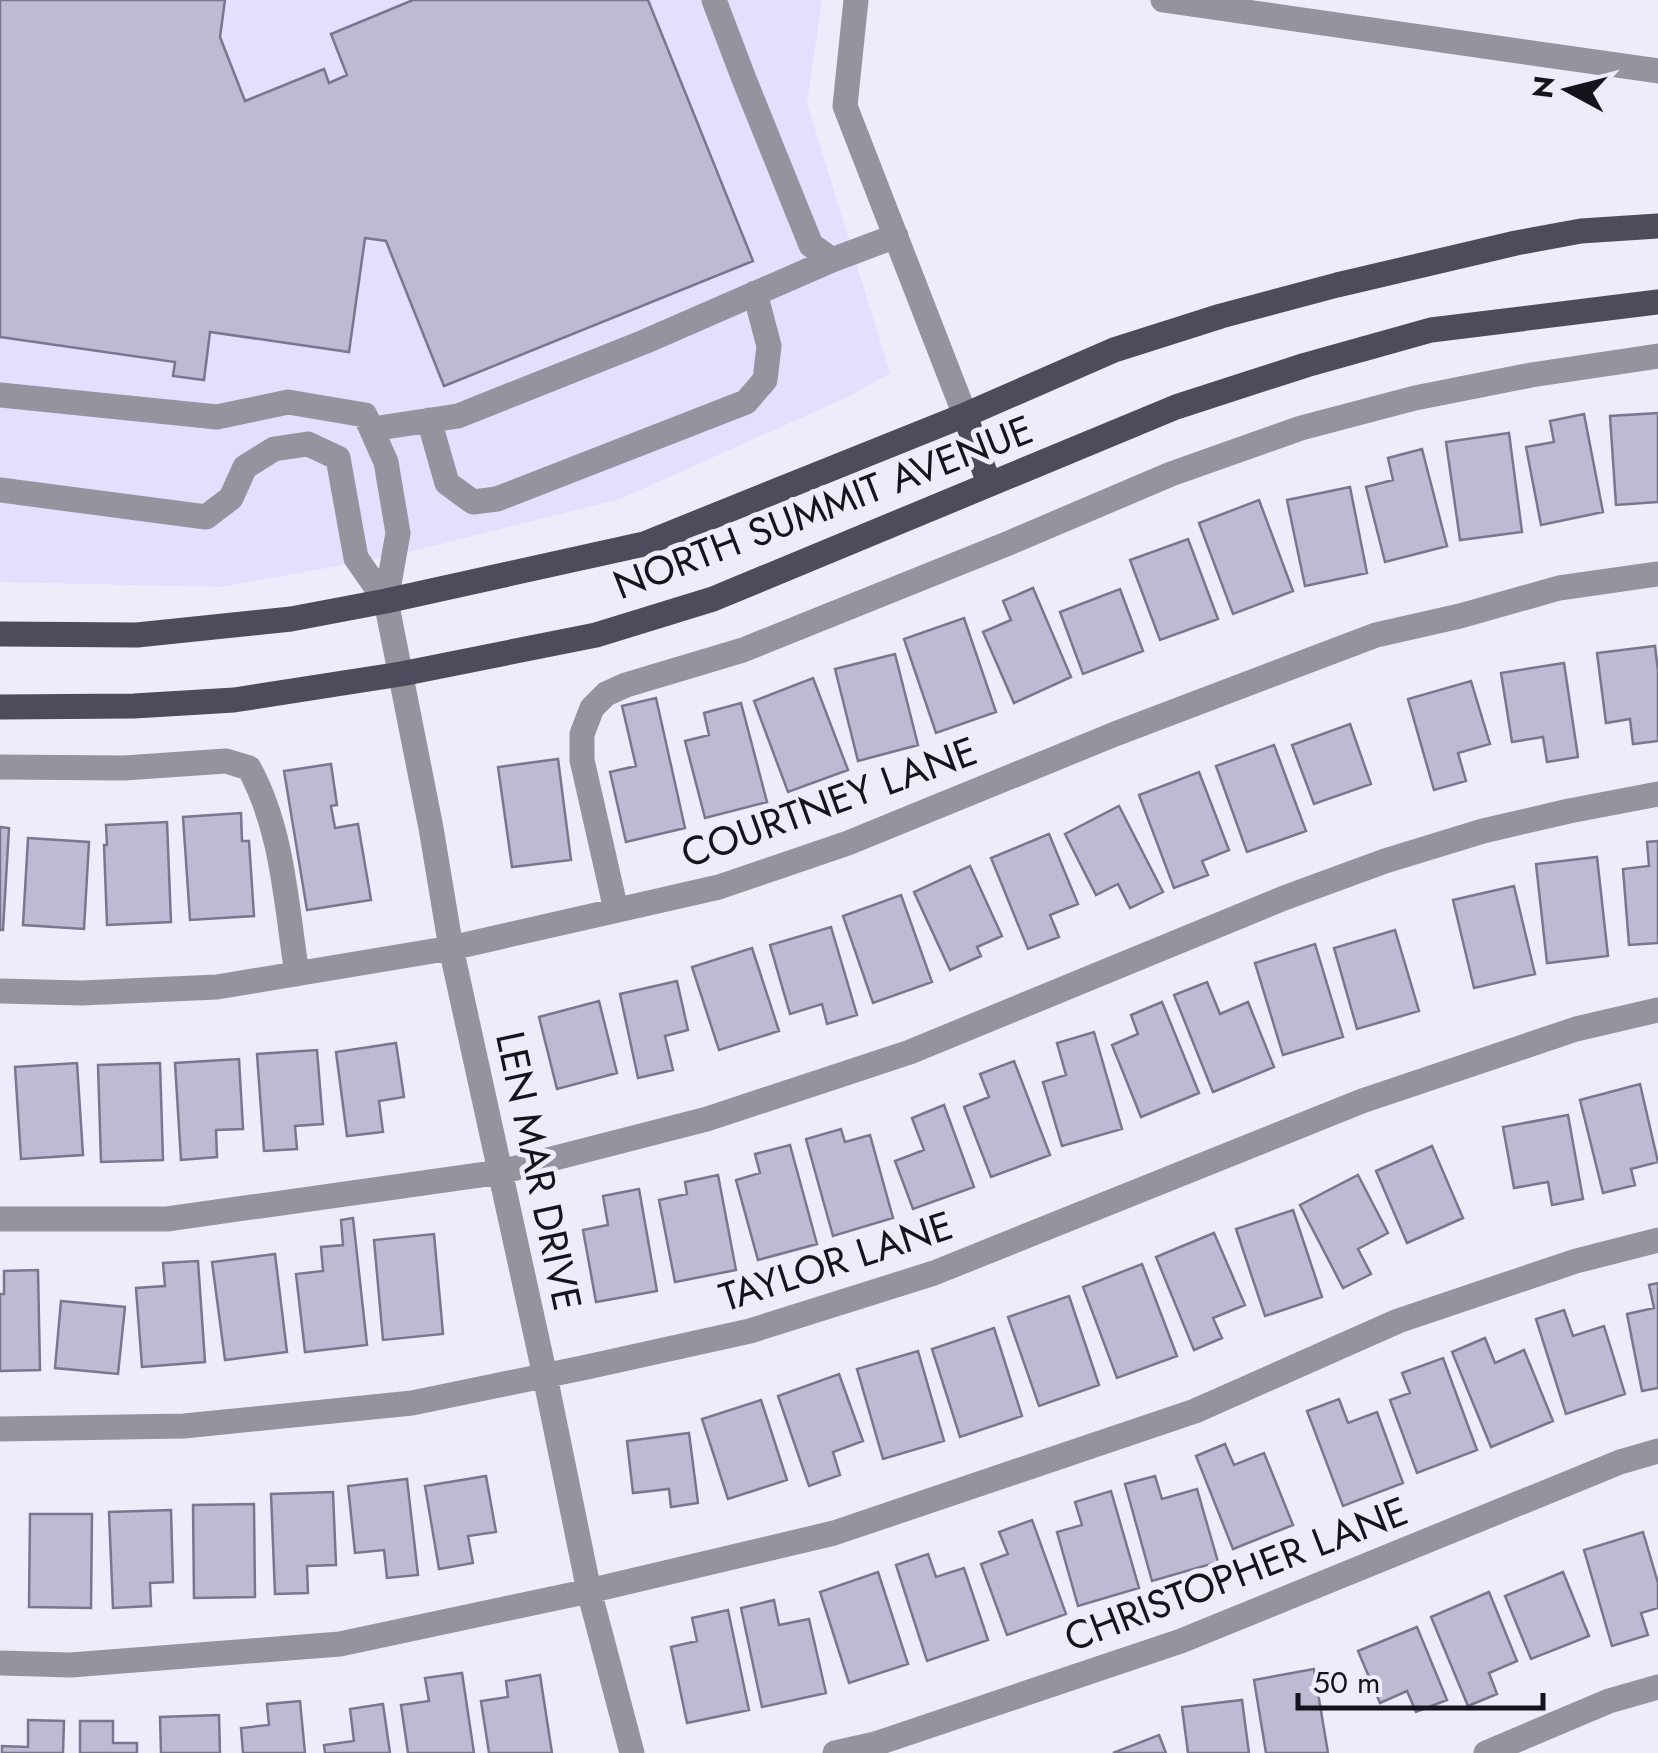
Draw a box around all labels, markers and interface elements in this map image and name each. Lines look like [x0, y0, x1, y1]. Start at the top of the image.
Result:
north arrow [1518, 40, 1618, 140]
text: N [1522, 73, 1565, 101]
street label: NORTH SUMMIT AVENUE [605, 400, 1041, 614]
street label: COURTNEY LANE [673, 722, 985, 882]
street label: LEN MAR DRIVE [481, 1026, 597, 1316]
street label: TAYLOR LANE [712, 1196, 960, 1326]
street label: CHRISTOPHER LANE [1056, 1482, 1416, 1666]
scale bar [1298, 1648, 1543, 1710]
text: 50 m [1313, 1661, 1380, 1704]

